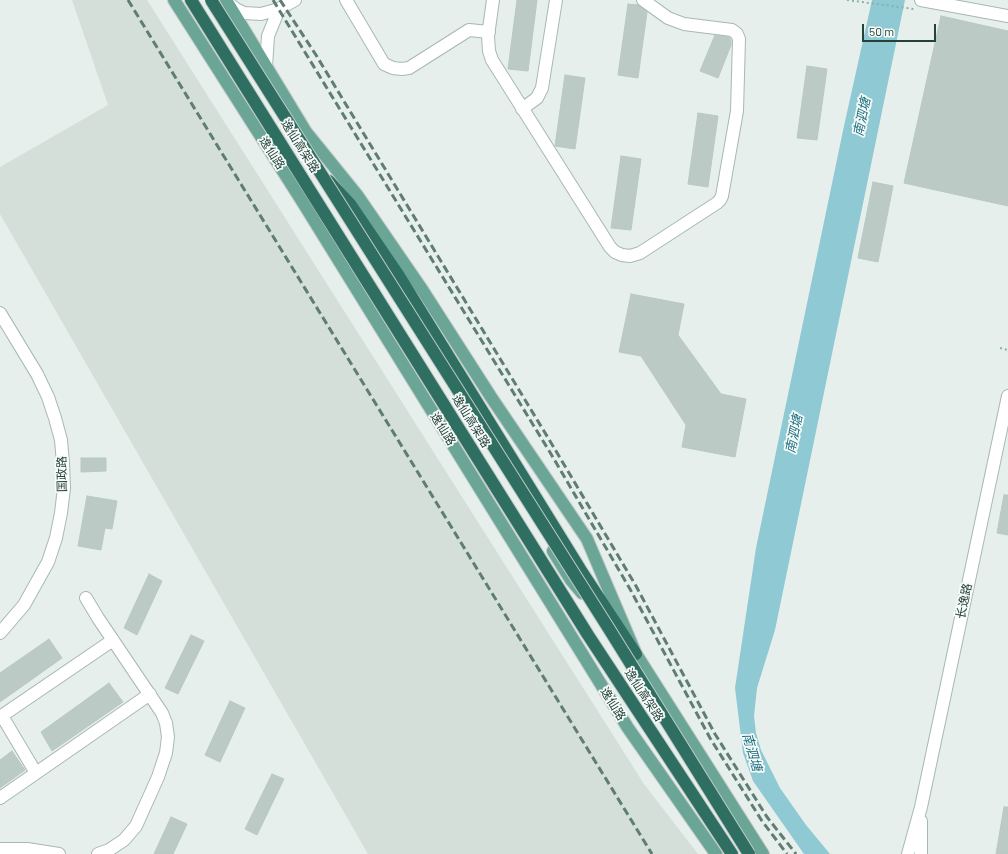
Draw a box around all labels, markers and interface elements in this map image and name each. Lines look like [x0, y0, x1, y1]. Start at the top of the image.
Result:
scale bar [864, 16, 938, 42]
text: 50 m [869, 24, 894, 38]
water label: 南泗塘 [850, 96, 874, 138]
street label: 逸仙高架路 [278, 117, 322, 175]
street label: 逸仙路 [256, 134, 288, 172]
street label: 逸仙高架路 [449, 392, 493, 450]
street label: 逸仙路 [427, 410, 459, 448]
water label: 南泗塘 [782, 413, 806, 455]
street label: 国政路 [54, 456, 70, 492]
street label: 长逸路 [953, 582, 975, 620]
street label: 逸仙高架路 [622, 666, 666, 724]
street label: 逸仙路 [597, 685, 629, 723]
water label: 南泗塘 [739, 731, 765, 773]

